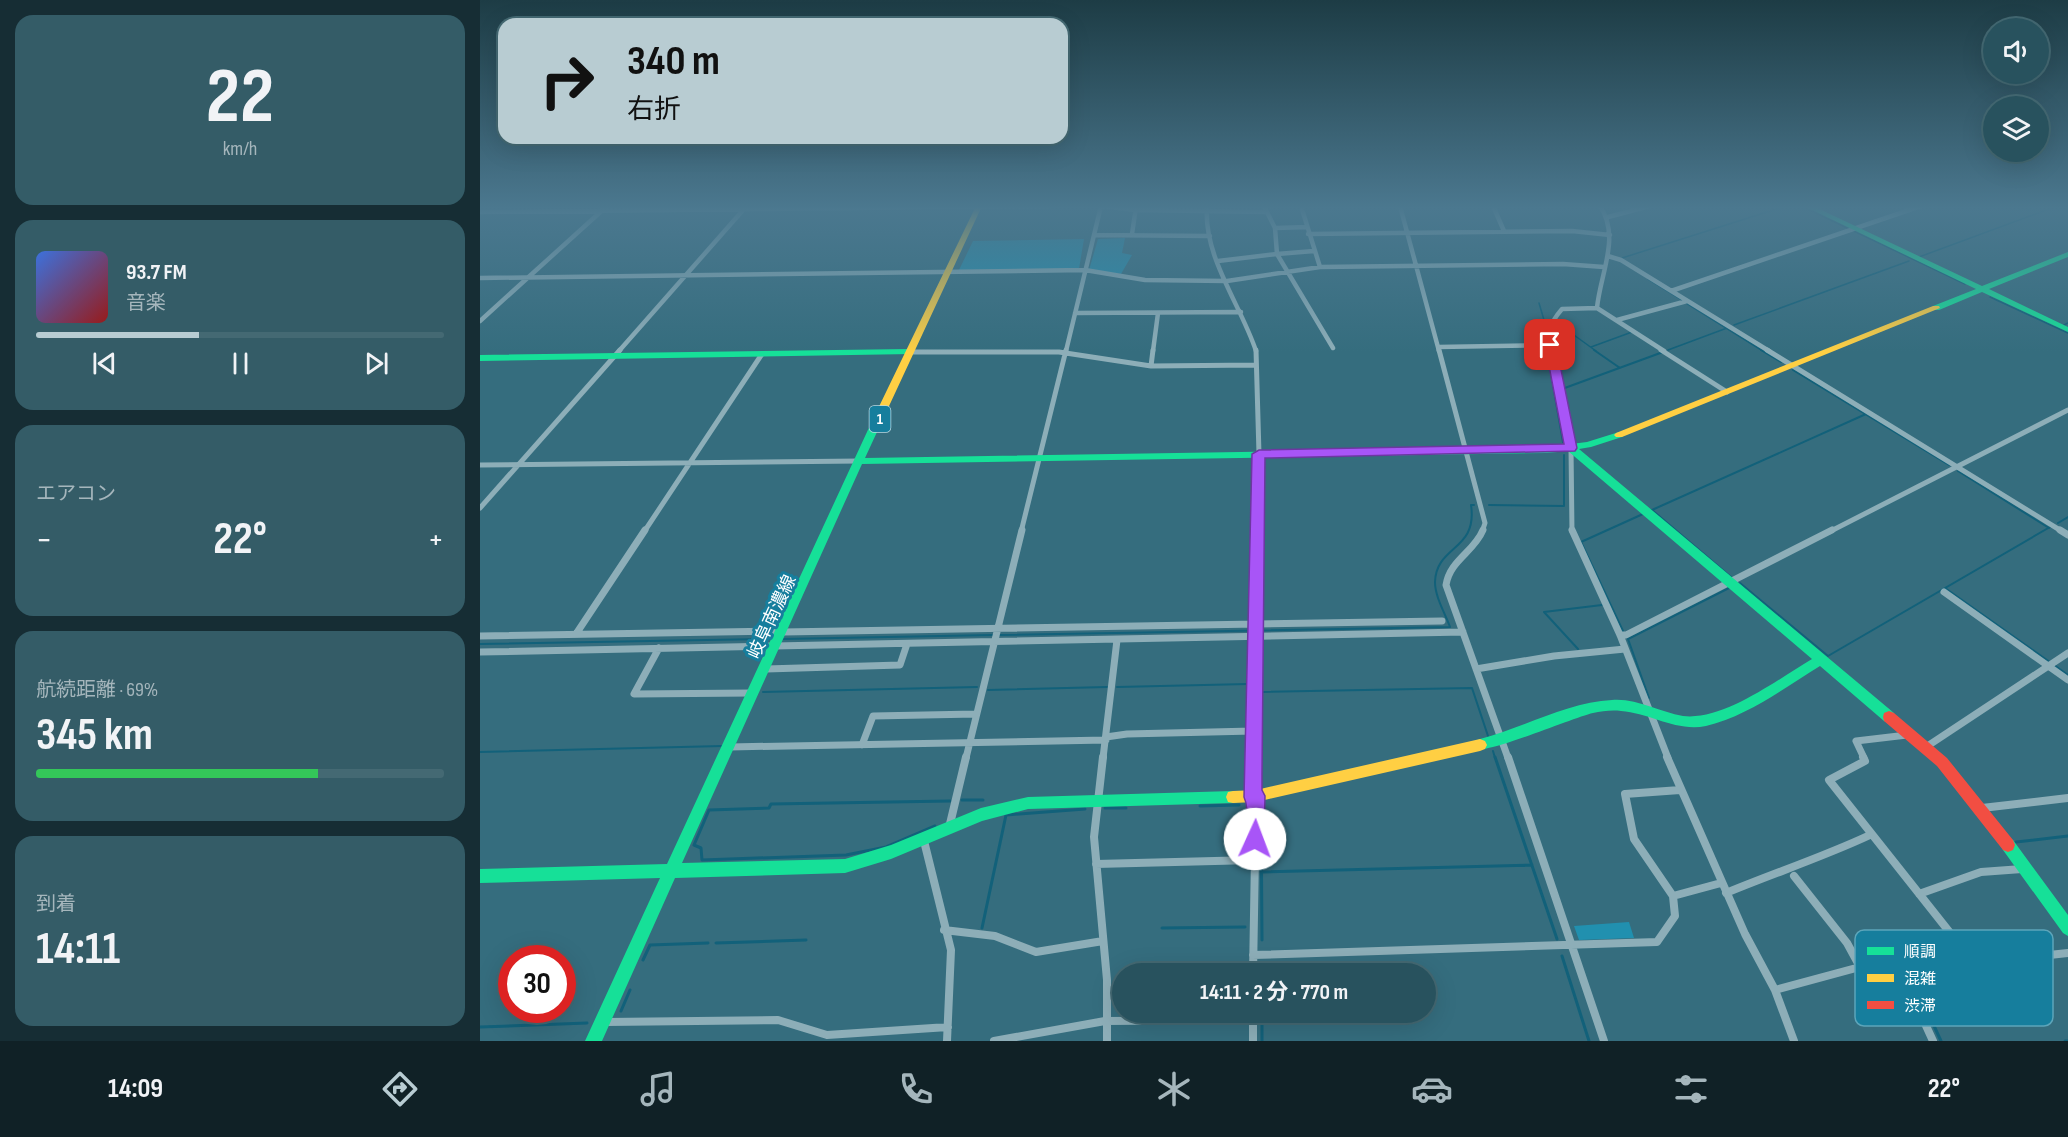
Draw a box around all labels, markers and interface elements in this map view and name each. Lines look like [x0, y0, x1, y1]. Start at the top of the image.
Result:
map controls [1983, 18, 2049, 162]
button: sound [1983, 18, 2049, 84]
text: 340 m [627, 36, 720, 87]
icon: right [528, 42, 606, 120]
text: 22 [206, 51, 274, 144]
text: 右折 [627, 94, 681, 126]
button: layers [1983, 96, 2049, 162]
text: km/h [223, 137, 257, 161]
text: 93.7 FM [126, 259, 187, 286]
text: 音楽 [126, 291, 166, 315]
pin [1524, 319, 1575, 370]
icon: arrive [1533, 328, 1566, 361]
icon: previous [88, 347, 121, 380]
icon: pause [224, 347, 257, 380]
icon: next [360, 347, 393, 380]
road number: 1 [870, 406, 890, 432]
text: エアコン [36, 482, 116, 506]
text: 22° [213, 512, 267, 567]
text: − [36, 520, 52, 560]
text: + [428, 520, 444, 560]
street label: 岐阜南濃線 [743, 572, 801, 662]
text: 航続距離 · 69% [36, 678, 158, 702]
text: 345 km [36, 708, 153, 763]
position arrow [1223, 807, 1287, 871]
text: 到着 [36, 892, 76, 916]
text: 14:11 [36, 922, 120, 977]
legend [1855, 930, 2053, 1026]
text: 順調 [1904, 943, 1936, 962]
speed limit sign: 30 [498, 945, 576, 1023]
text: 混雑 [1904, 970, 1936, 989]
text: 14:11 · 2 分 · 770 m [1200, 979, 1348, 1006]
text: 渋滞 [1904, 997, 1936, 1016]
icon: directions [379, 1068, 421, 1110]
icon: music [637, 1068, 679, 1110]
icon: phone [895, 1068, 937, 1110]
icon: climate [1153, 1068, 1195, 1110]
icon: car [1411, 1068, 1453, 1110]
icon: filters [1670, 1068, 1712, 1110]
text: 14:09 [108, 1073, 163, 1105]
text: 22° [1928, 1073, 1960, 1105]

